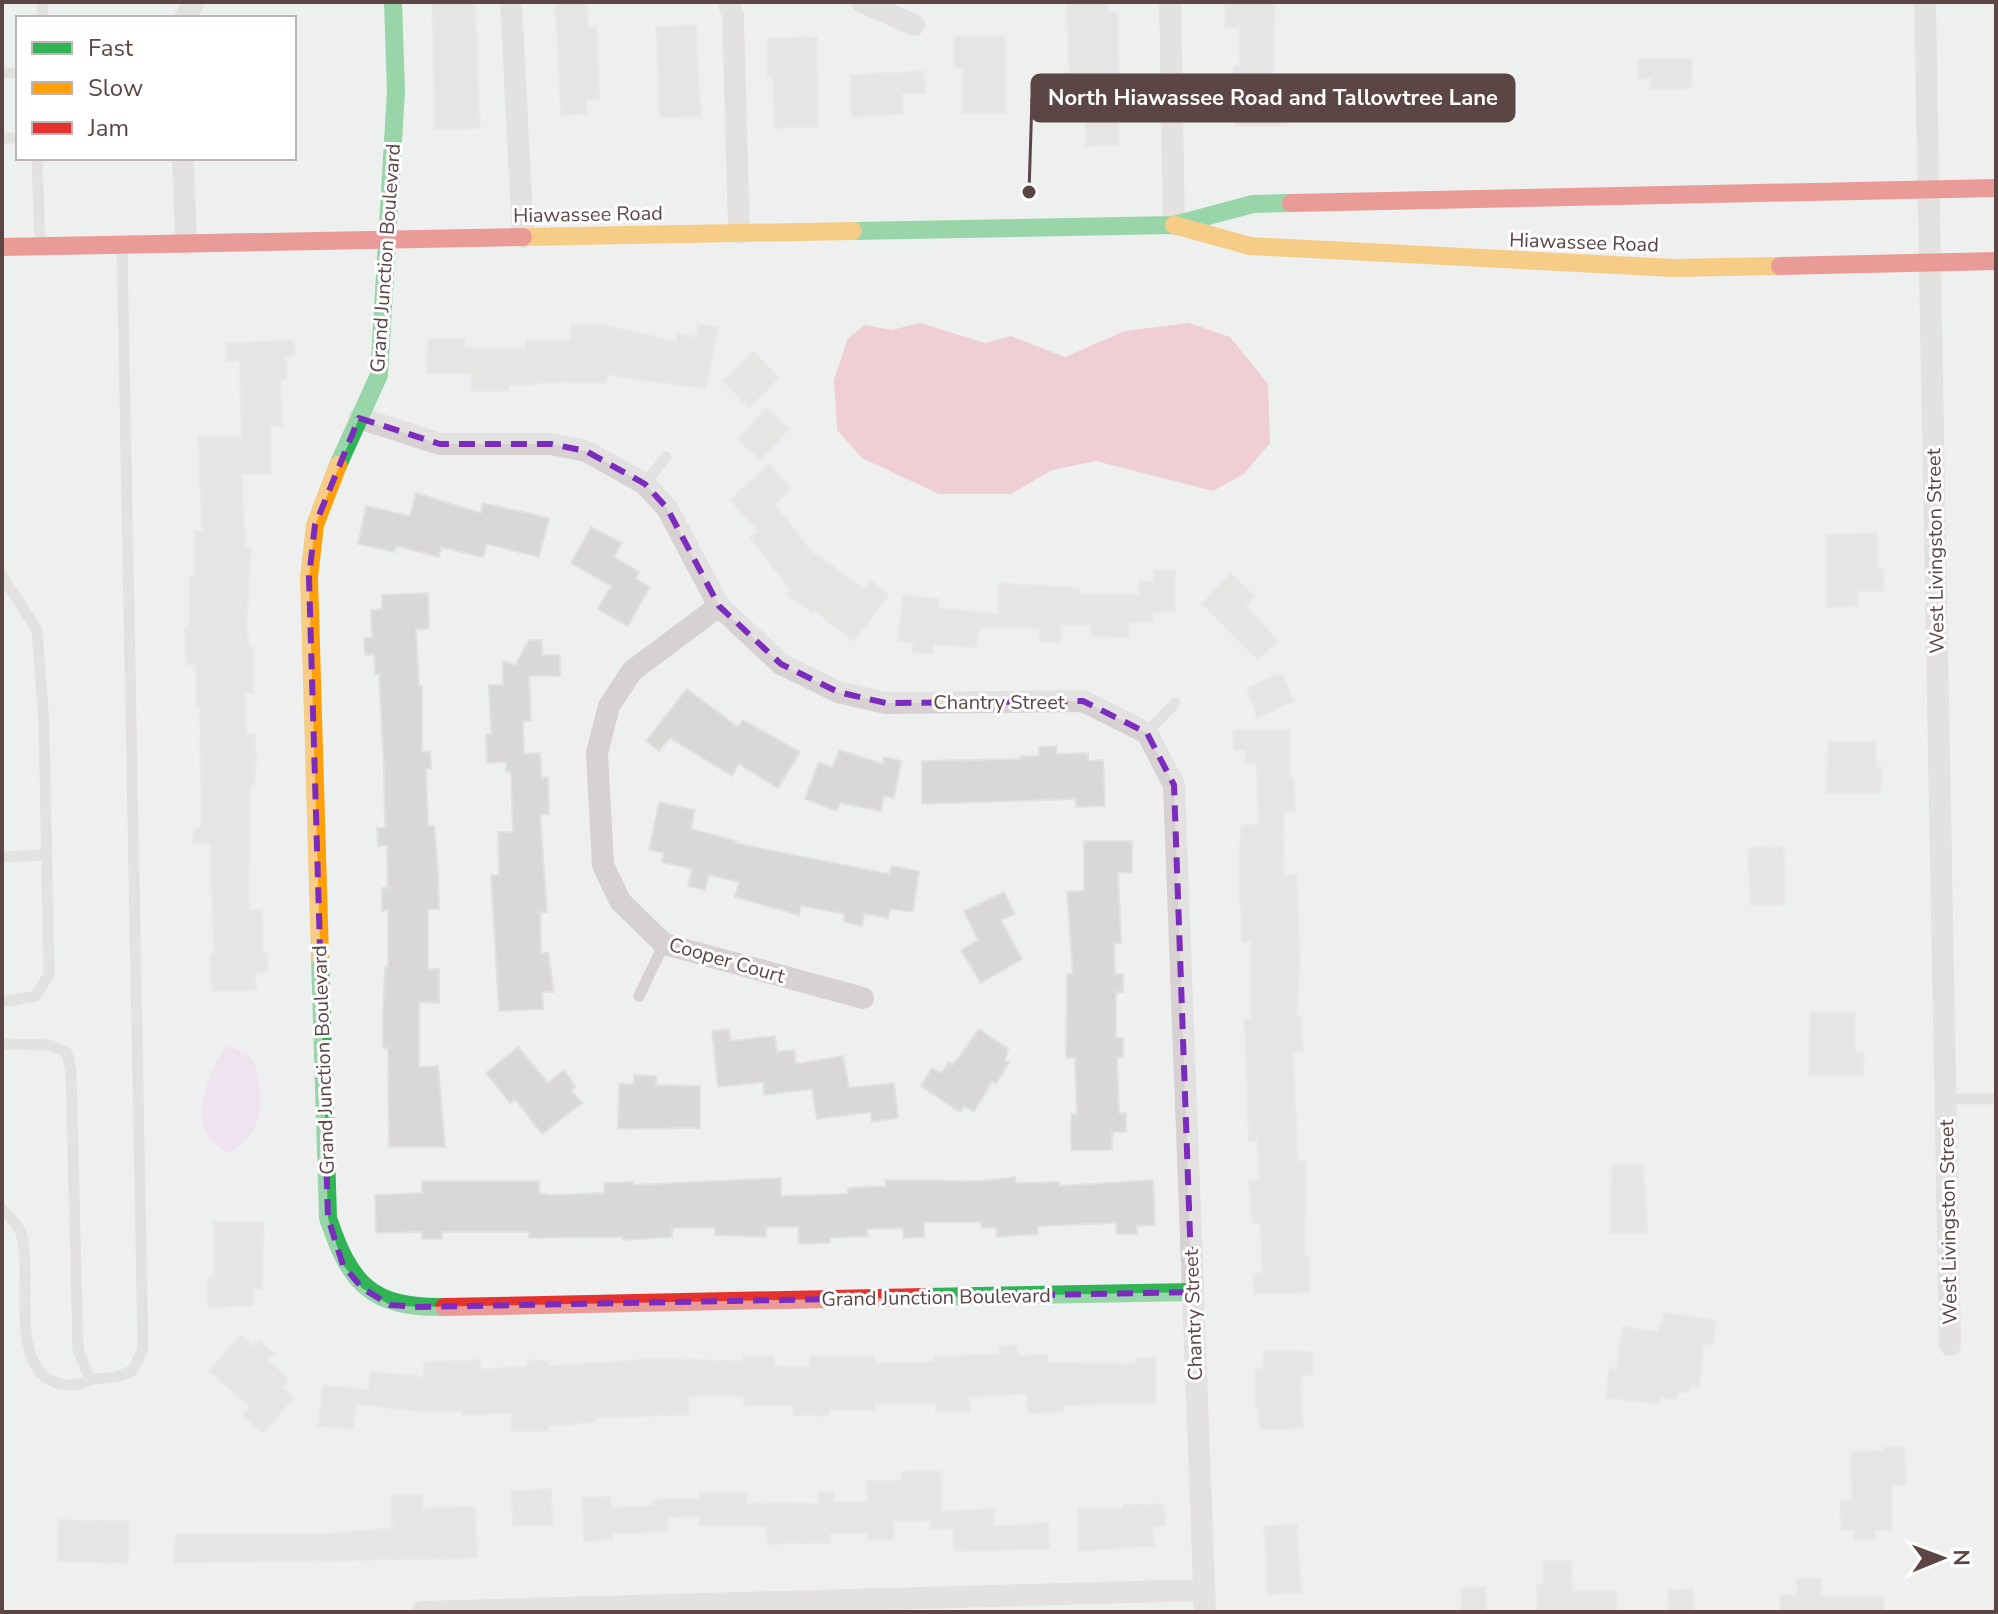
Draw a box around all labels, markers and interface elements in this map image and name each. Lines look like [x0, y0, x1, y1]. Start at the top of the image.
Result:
legend [16, 16, 296, 160]
text: Fast [88, 32, 134, 64]
text: Slow [88, 72, 143, 104]
callout: North Hiawassee Road and Tallowtree Lane [1032, 75, 1514, 121]
text: North Hiawassee Road and Tallowtree Lane [1048, 83, 1498, 113]
text: Jam [87, 112, 129, 144]
street label: Grand Junction Boulevard [364, 143, 407, 373]
street label: Hiawassee Road [513, 200, 663, 229]
street label: Hiawassee Road [1509, 226, 1659, 259]
street label: West Livingston Street [1920, 447, 1951, 654]
street label: Chantry Street [933, 689, 1066, 716]
street label: Cooper Court [666, 931, 789, 990]
street label: Grand Junction Boulevard [306, 945, 341, 1175]
street label: West Livingston Street [1933, 1118, 1964, 1325]
street label: Chantry Street [1178, 1248, 1209, 1381]
street label: Grand Junction Boulevard [821, 1282, 1051, 1313]
north arrow [1902, 1518, 1982, 1598]
text: N [1946, 1549, 1976, 1566]

